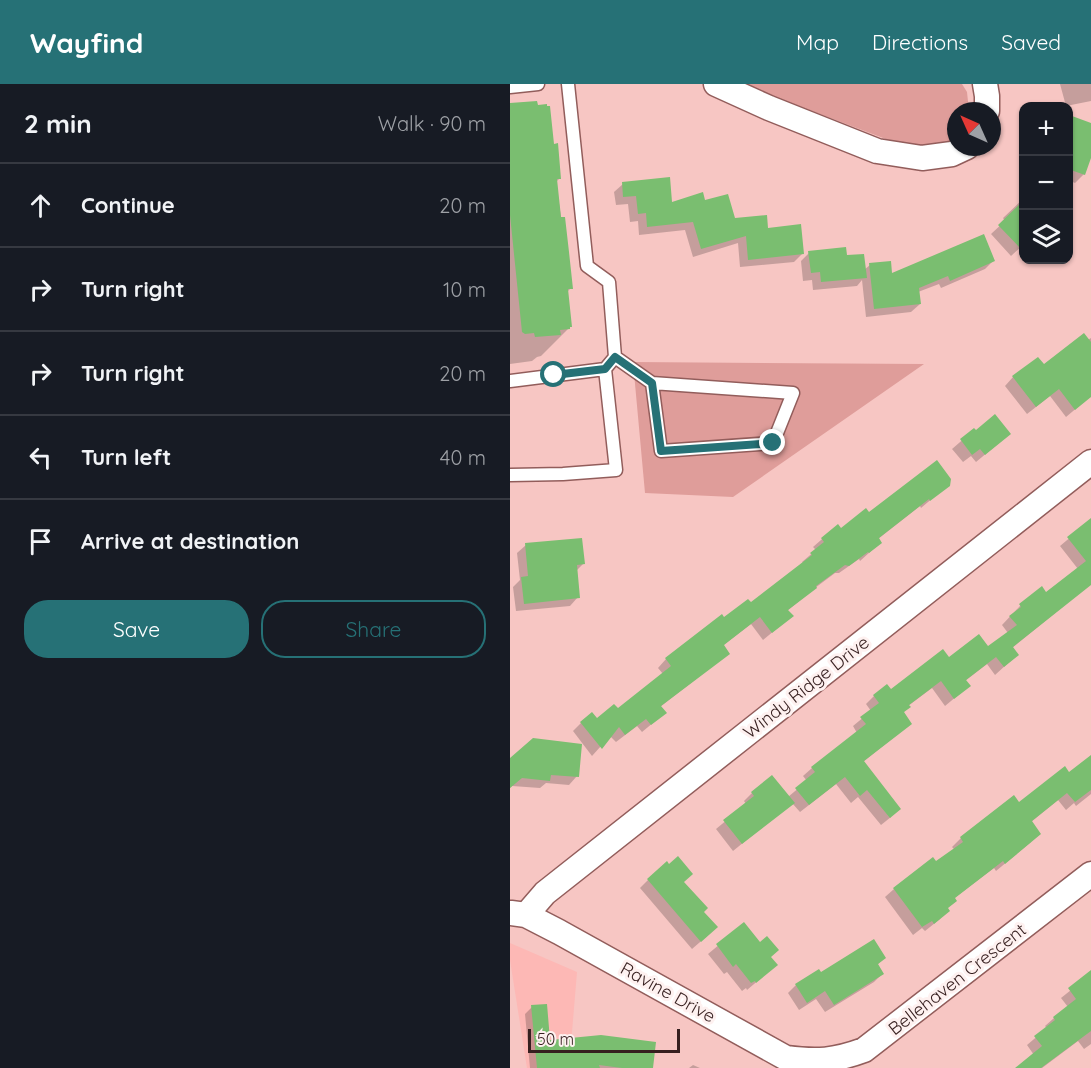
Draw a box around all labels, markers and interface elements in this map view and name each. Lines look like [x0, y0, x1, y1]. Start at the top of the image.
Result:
text: Wayfind [30, 25, 143, 60]
text: Map [796, 29, 839, 55]
text: Directions [872, 29, 968, 55]
text: Saved [1001, 29, 1061, 55]
north arrow [947, 102, 1001, 156]
map controls [1019, 102, 1073, 264]
button: + [1019, 102, 1073, 156]
text: 2 min [24, 107, 92, 140]
text: Walk · 90 m [378, 111, 486, 136]
button: − [1019, 156, 1073, 210]
icon: ahead [24, 189, 57, 222]
text: Continue [81, 191, 175, 219]
text: 20 m [439, 193, 486, 218]
button: layers [1019, 210, 1073, 264]
icon: right [24, 273, 57, 306]
text: Turn right [81, 275, 185, 303]
text: 10 m [443, 277, 486, 302]
icon: right [24, 357, 57, 390]
text: Turn right [81, 359, 185, 387]
text: 20 m [439, 361, 486, 386]
route start [540, 361, 566, 387]
route end [759, 429, 785, 455]
icon: left [24, 441, 57, 474]
text: Turn left [81, 443, 171, 471]
text: 40 m [440, 445, 486, 470]
icon: arrive [24, 525, 57, 558]
text: Arrive at destination [81, 527, 299, 555]
button: Save [24, 600, 249, 658]
button: Share [261, 600, 486, 658]
street label: Windy Ridge Drive [738, 631, 874, 743]
street label: Bellehaven Crescent [883, 918, 1031, 1040]
street label: Ravine Drive [617, 956, 719, 1028]
scale bar [528, 1026, 680, 1054]
text: 50 m [537, 1029, 574, 1049]

